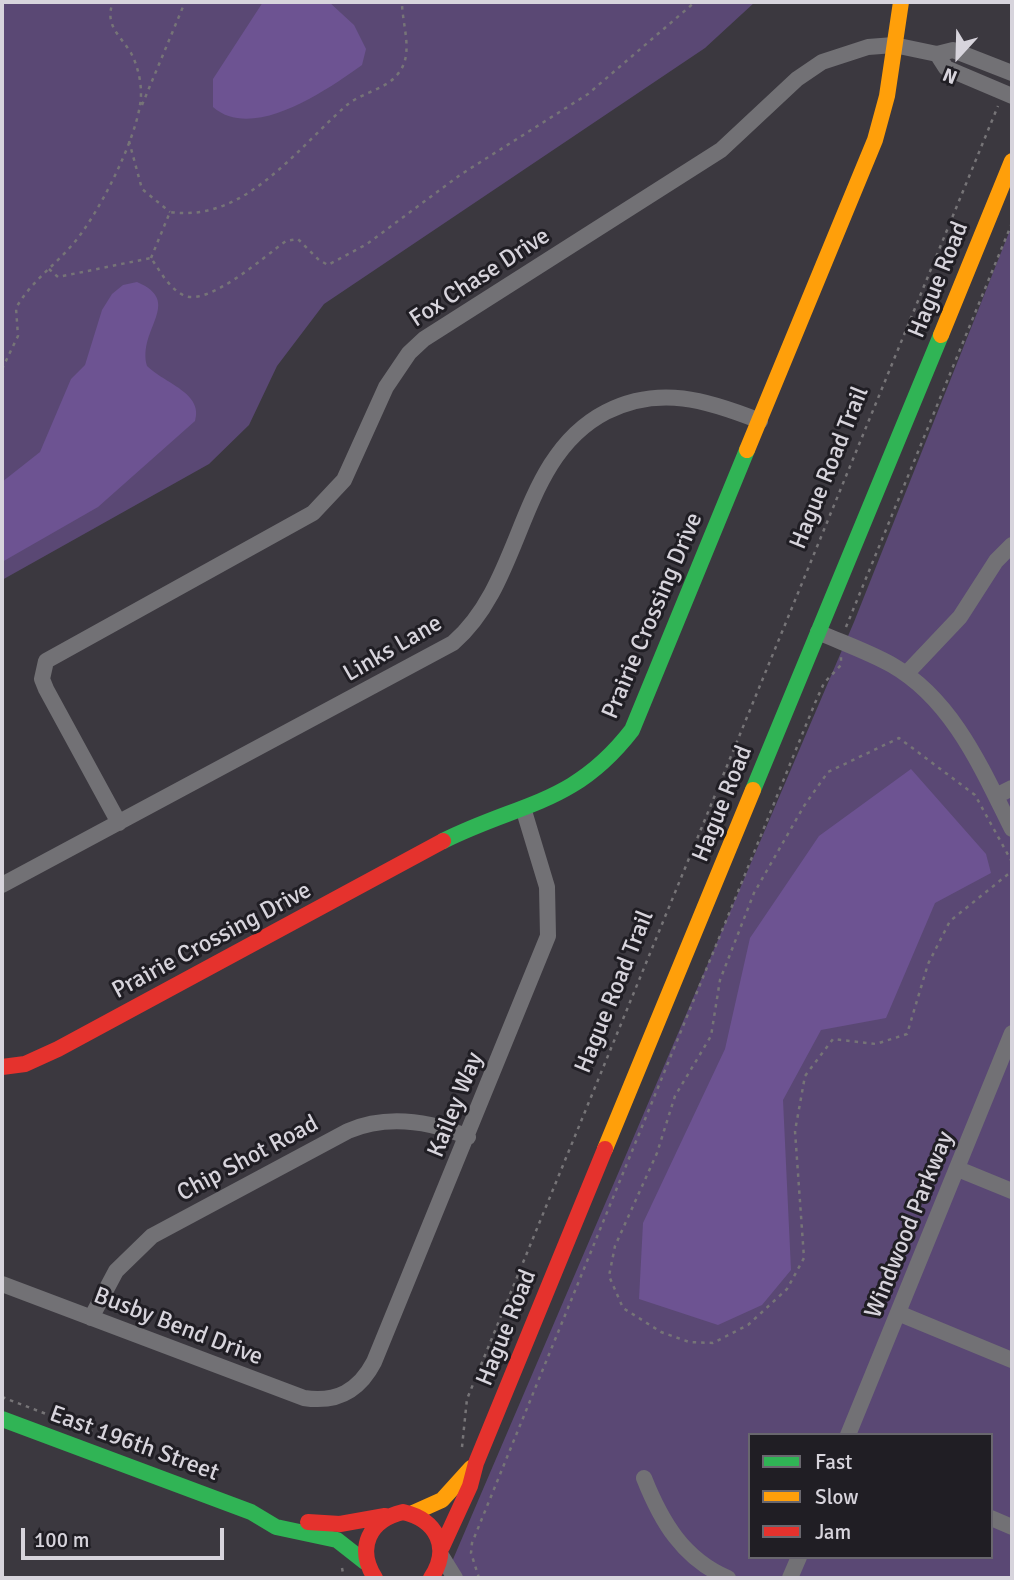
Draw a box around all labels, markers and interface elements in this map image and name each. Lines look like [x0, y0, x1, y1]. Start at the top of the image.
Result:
north arrow [923, 21, 993, 91]
text: N [940, 62, 961, 89]
street label: Hague Road [903, 218, 975, 342]
street label: Fox Chase Drive [404, 222, 556, 334]
street label: Hague Road Trail [784, 382, 876, 554]
street label: Prairie Crossing Drive [597, 509, 709, 723]
street label: Links Lane [339, 609, 447, 689]
street label: Hague Road [687, 742, 759, 866]
street label: Prairie Crossing Drive [108, 876, 316, 1006]
street label: Hague Road Trail [569, 906, 661, 1078]
street label: Kailey Way [422, 1048, 490, 1162]
street label: Chip Shot Road [172, 1110, 324, 1208]
street label: Windwood Parkway [859, 1127, 961, 1323]
street label: Hague Road [471, 1266, 543, 1390]
street label: Busby Bend Drive [89, 1282, 267, 1372]
street label: East 196th Street [45, 1400, 223, 1488]
legend [748, 1433, 993, 1559]
text: Fast [815, 1449, 852, 1475]
text: Slow [815, 1484, 859, 1510]
scale bar [24, 1514, 228, 1558]
text: Jam [815, 1519, 851, 1545]
text: 100 m [34, 1527, 89, 1553]

